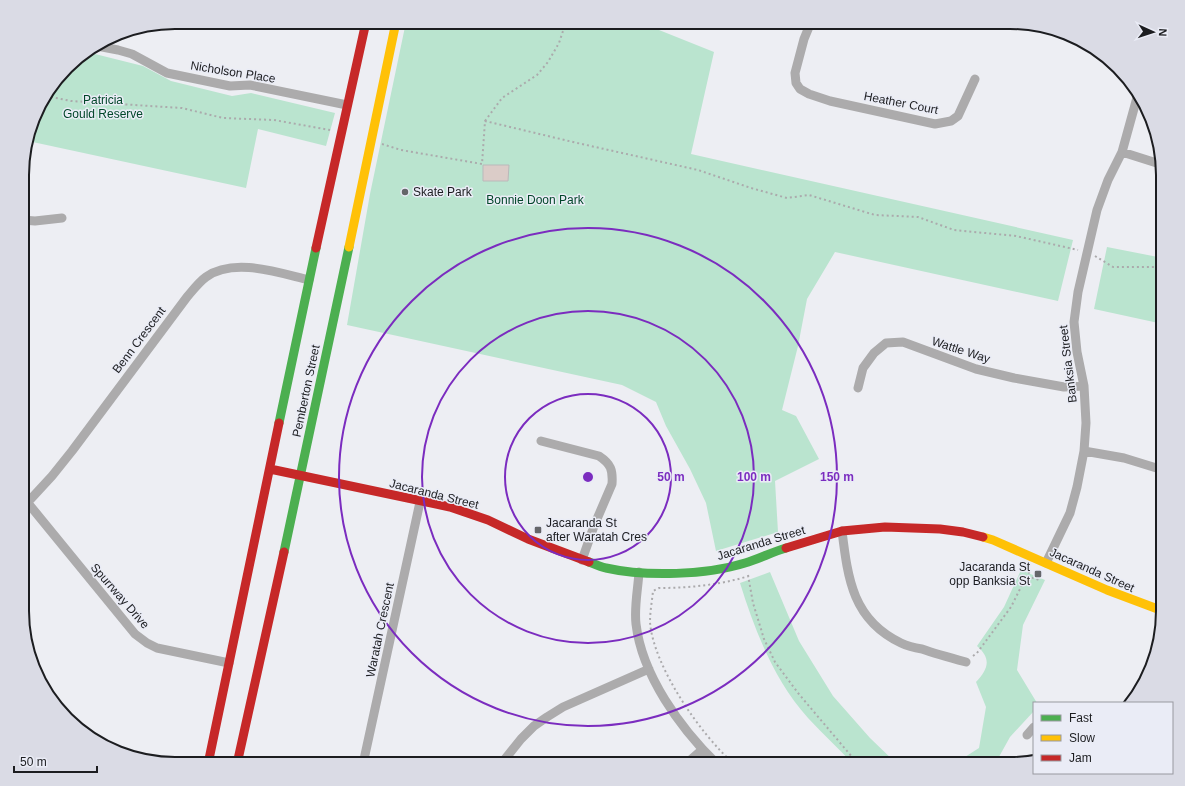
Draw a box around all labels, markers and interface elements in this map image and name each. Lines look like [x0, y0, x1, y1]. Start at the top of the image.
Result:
north arrow [1133, 12, 1173, 52]
text: N [1157, 28, 1169, 37]
street label: Nicholson Place [189, 58, 277, 86]
street label: Heather Court [863, 89, 940, 117]
park label: Patricia Gould Reserve [63, 93, 143, 121]
place label: Skate Park [413, 185, 473, 199]
marker: Skate Park [400, 187, 410, 197]
park label: Bonnie Doon Park [486, 193, 585, 207]
street label: Benn Crescent [110, 304, 169, 376]
street label: Banksia Street [1056, 324, 1080, 404]
street label: Wattle Way [930, 334, 992, 366]
street label: Pemberton Street [289, 343, 323, 438]
centre of rings [581, 470, 595, 484]
text: 50 m [657, 470, 685, 484]
text: 100 m [737, 470, 771, 484]
text: 150 m [820, 470, 854, 484]
street label: Jacaranda Street [388, 476, 481, 512]
place label: Jacaranda St after Waratah Cres [546, 516, 647, 544]
street label: Jacaranda Street [715, 523, 807, 563]
marker: Jacaranda St after Waratah Cres [533, 525, 543, 535]
street label: Jacaranda Street [1047, 545, 1137, 595]
street label: Spurrway Drive [88, 560, 152, 632]
place label: Jacaranda St opp Banksia St [949, 560, 1031, 588]
marker: Jacaranda St opp Banksia St [1033, 569, 1043, 579]
street label: Waratah Crescent [363, 581, 397, 679]
legend [1033, 702, 1173, 774]
text: Fast [1069, 711, 1093, 725]
text: Slow [1069, 731, 1095, 745]
scale bar [14, 748, 97, 774]
text: Jam [1069, 751, 1092, 765]
text: 50 m [20, 755, 47, 769]

